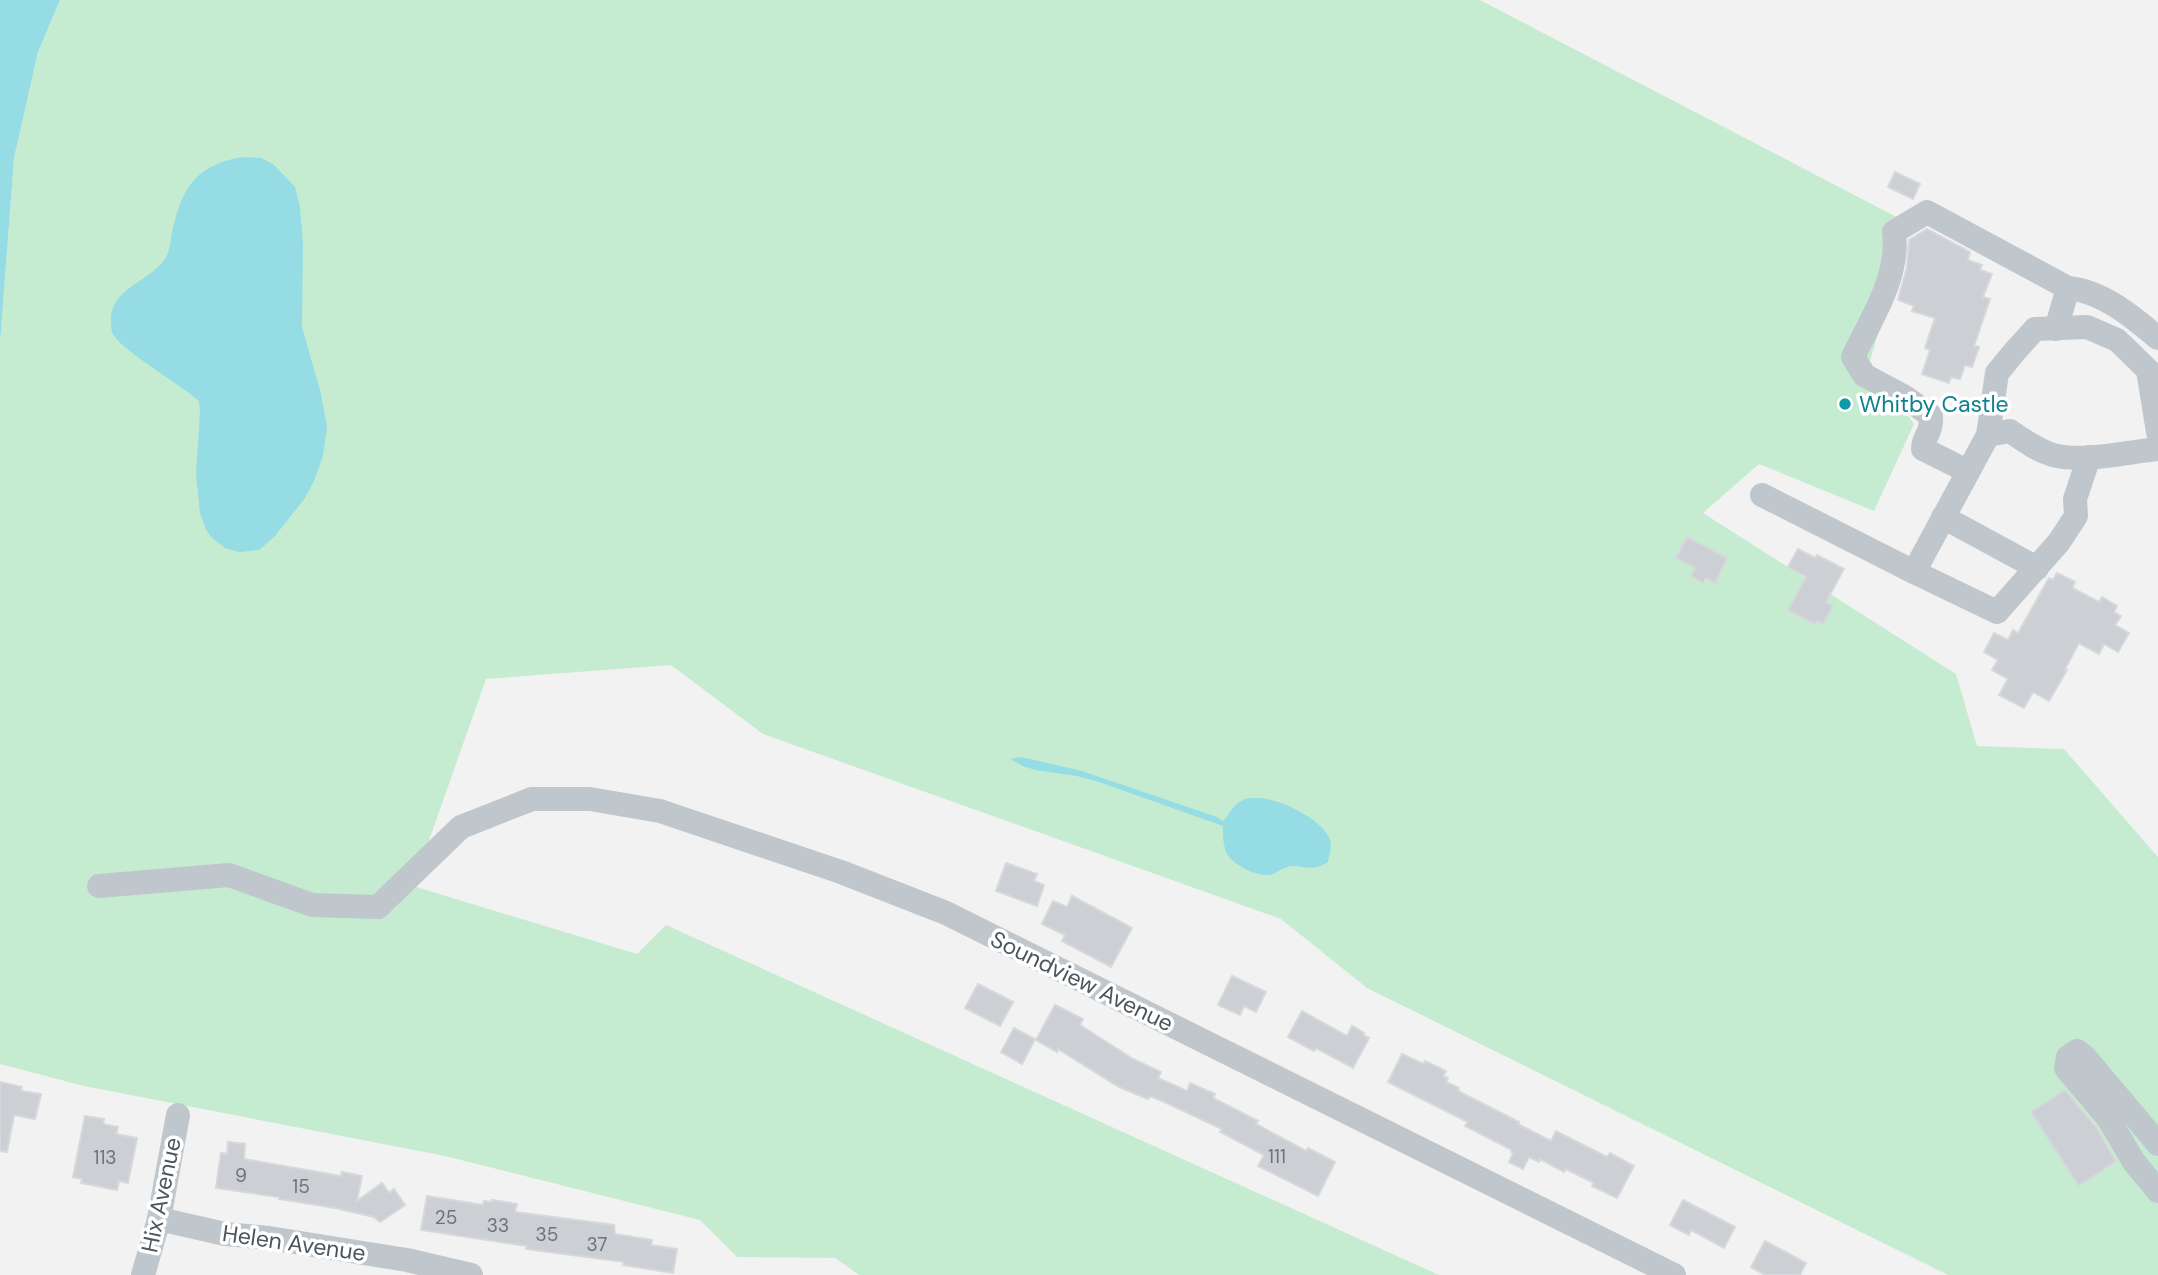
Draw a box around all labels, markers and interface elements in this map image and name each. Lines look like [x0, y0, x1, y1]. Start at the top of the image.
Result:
place label: Whitby Castle [1859, 389, 2009, 419]
marker: Whitby Castle [1837, 396, 1853, 412]
street label: Soundview Avenue [986, 924, 1178, 1038]
street label: Hix Avenue [134, 1135, 188, 1255]
house number: 111 [1268, 1144, 1286, 1169]
house number: 113 [93, 1145, 117, 1170]
house number: 9 [235, 1163, 247, 1188]
house number: 15 [292, 1174, 310, 1199]
house number: 25 [435, 1205, 457, 1230]
house number: 33 [487, 1213, 509, 1238]
street label: Helen Avenue [220, 1218, 368, 1268]
house number: 35 [536, 1222, 558, 1247]
house number: 37 [586, 1232, 608, 1257]

